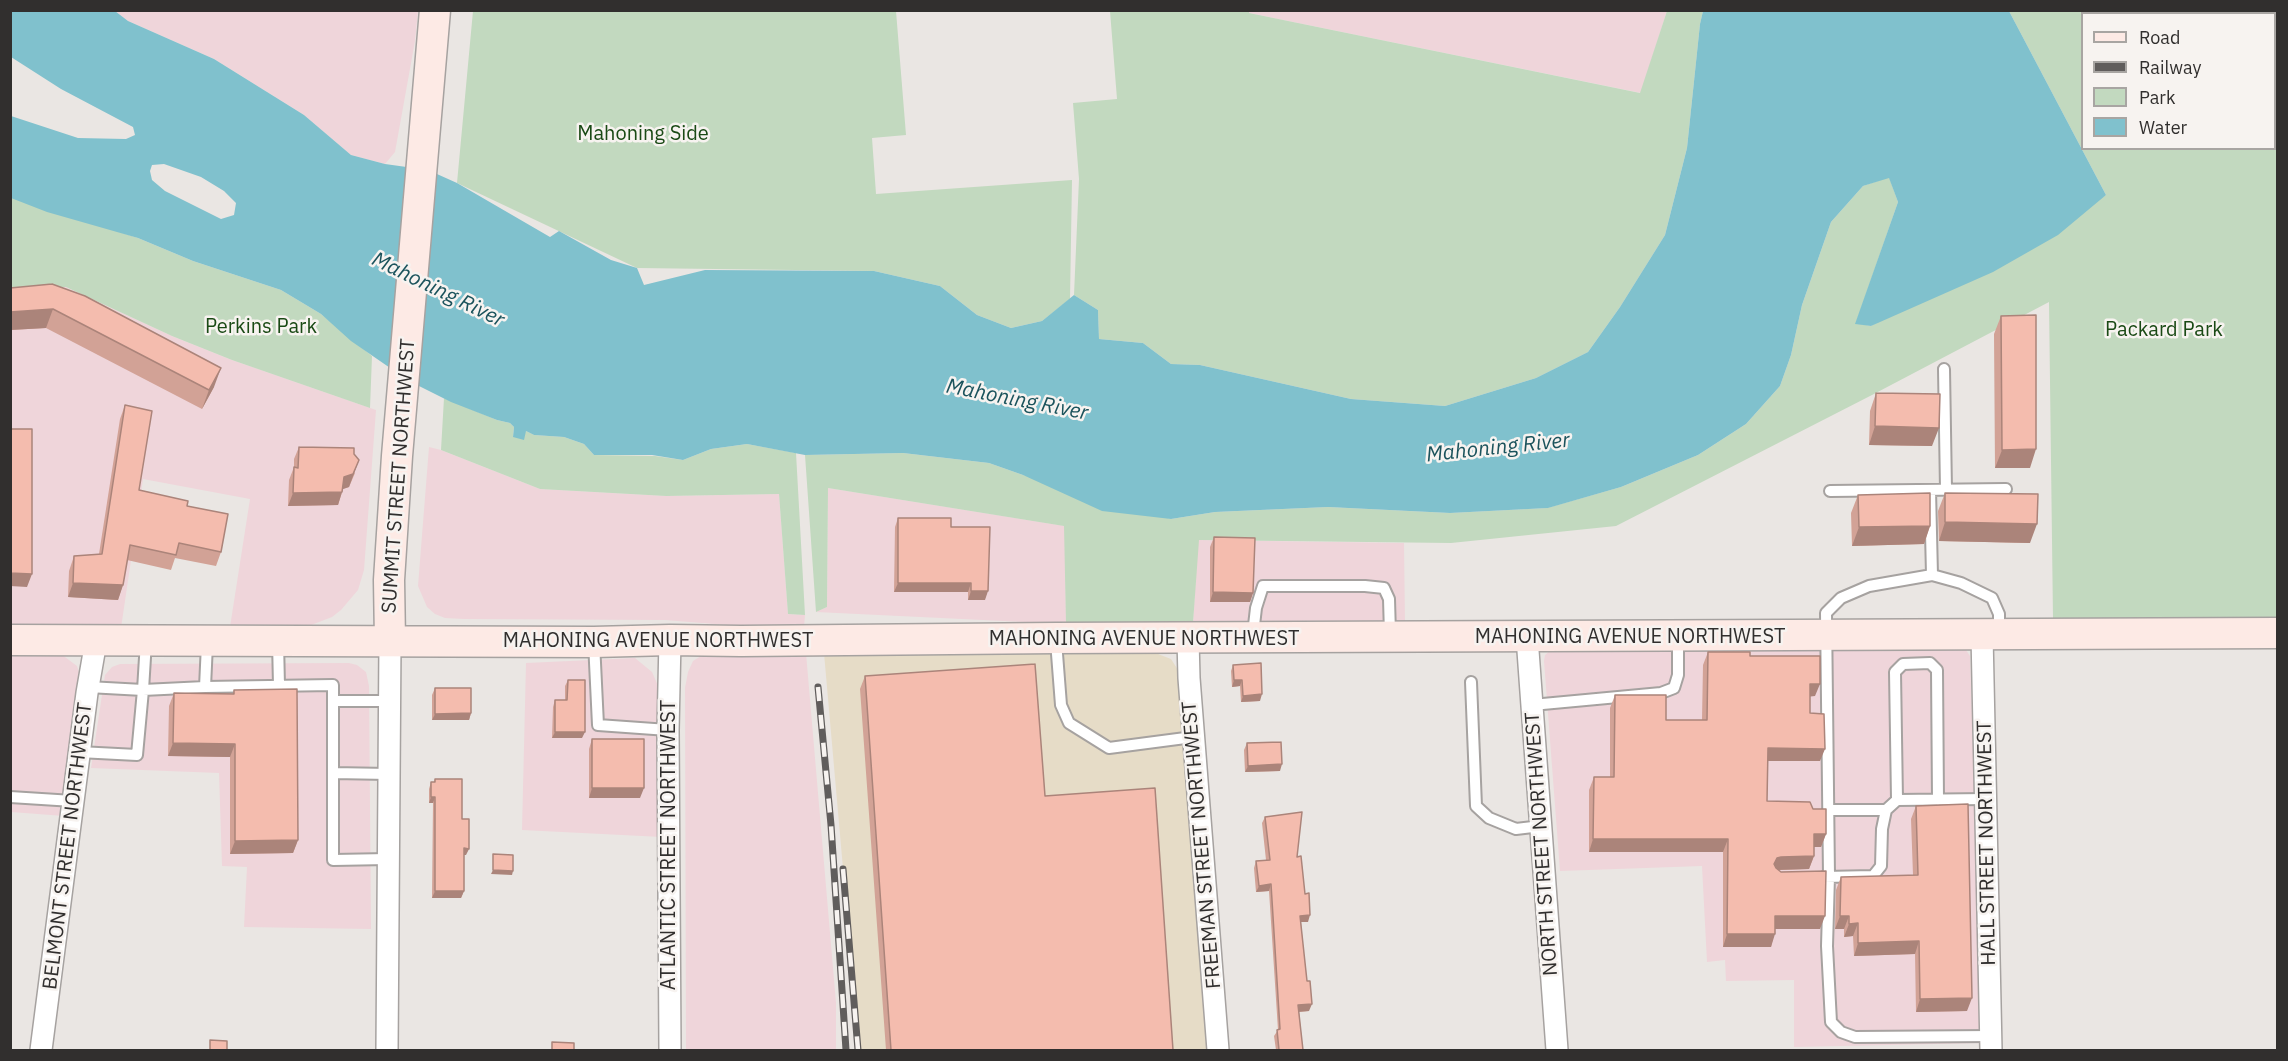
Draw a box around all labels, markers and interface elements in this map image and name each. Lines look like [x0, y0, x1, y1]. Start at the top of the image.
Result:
legend [2081, 12, 2276, 150]
text: Road [2139, 26, 2180, 49]
text: Railway [2139, 56, 2201, 79]
text: Park [2139, 86, 2175, 109]
text: Water [2139, 116, 2187, 139]
park label: Mahoning Side [577, 122, 709, 146]
water label: Mahoning River [368, 247, 508, 333]
park label: Perkins Park [205, 315, 317, 339]
park label: Packard Park [2105, 318, 2223, 342]
street label: SUMMIT STREET NORTHWEST [377, 338, 421, 614]
water label: Mahoning River [944, 374, 1090, 426]
water label: Mahoning River [1425, 428, 1571, 468]
street label: MAHONING AVENUE NORTHWEST [1475, 625, 1785, 649]
street label: MAHONING AVENUE NORTHWEST [989, 627, 1299, 651]
street label: MAHONING AVENUE NORTHWEST [503, 629, 813, 653]
street label: ATLANTIC STREET NORTHWEST [657, 700, 681, 990]
street label: FREEMAN STREET NORTHWEST [1177, 700, 1227, 990]
street label: BELMONT STREET NORTHWEST [38, 701, 98, 991]
street label: NORTH STREET NORTHWEST [1521, 711, 1563, 977]
street label: HALL STREET NORTHWEST [1973, 720, 2001, 966]

